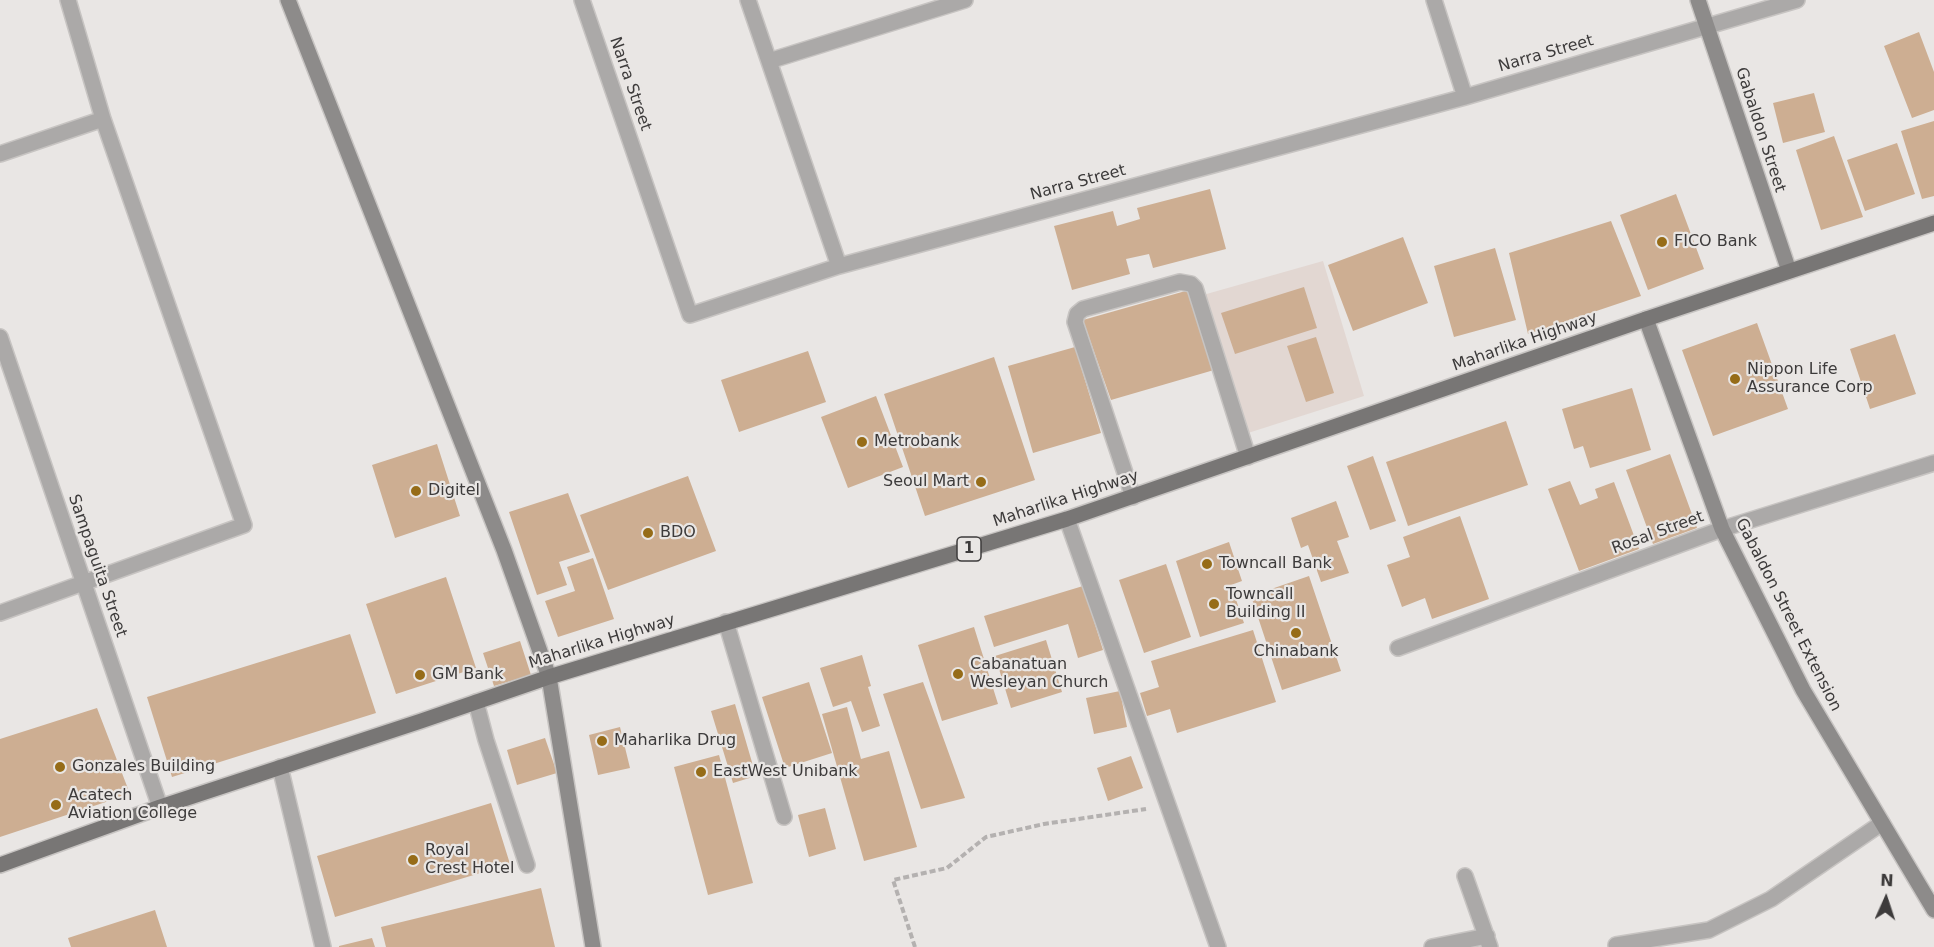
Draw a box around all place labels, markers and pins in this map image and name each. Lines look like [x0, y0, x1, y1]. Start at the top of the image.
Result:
place label: FICO Bank [1674, 232, 1757, 252]
marker: FICO Bank [1655, 235, 1669, 249]
place label: Nippon Life Assurance Corp [1747, 360, 1873, 398]
marker: Nippon Life Assurance Corp [1728, 372, 1742, 386]
place label: Metrobank [874, 432, 959, 452]
marker: Metrobank [855, 435, 869, 449]
place label: Seoul Mart [883, 472, 969, 492]
marker: Seoul Mart [974, 475, 988, 489]
place label: Digitel [428, 481, 480, 501]
marker: Digitel [409, 484, 423, 498]
place label: BDO [660, 523, 696, 543]
marker: BDO [641, 526, 655, 540]
place label: Towncall Bank [1219, 554, 1332, 574]
marker: Towncall Bank [1200, 557, 1214, 571]
place label: Towncall Building II [1226, 585, 1305, 623]
marker: Towncall Building II [1207, 597, 1221, 611]
marker: Chinabank [1289, 626, 1303, 640]
place label: Chinabank [1253, 642, 1339, 662]
place label: Cabanatuan Wesleyan Church [970, 655, 1108, 693]
place label: GM Bank [432, 665, 503, 685]
marker: Cabanatuan Wesleyan Church [951, 667, 965, 681]
marker: GM Bank [413, 668, 427, 682]
place label: Maharlika Drug [614, 731, 736, 751]
marker: Maharlika Drug [595, 734, 609, 748]
place label: Gonzales Building [72, 757, 215, 777]
marker: Gonzales Building [53, 760, 67, 774]
place label: EastWest Unibank [713, 762, 858, 782]
marker: EastWest Unibank [694, 765, 708, 779]
place label: Acatech Aviation College [68, 786, 197, 824]
marker: Acatech Aviation College [49, 798, 63, 812]
place label: Royal Crest Hotel [425, 841, 514, 879]
marker: Royal Crest Hotel [406, 853, 420, 867]

